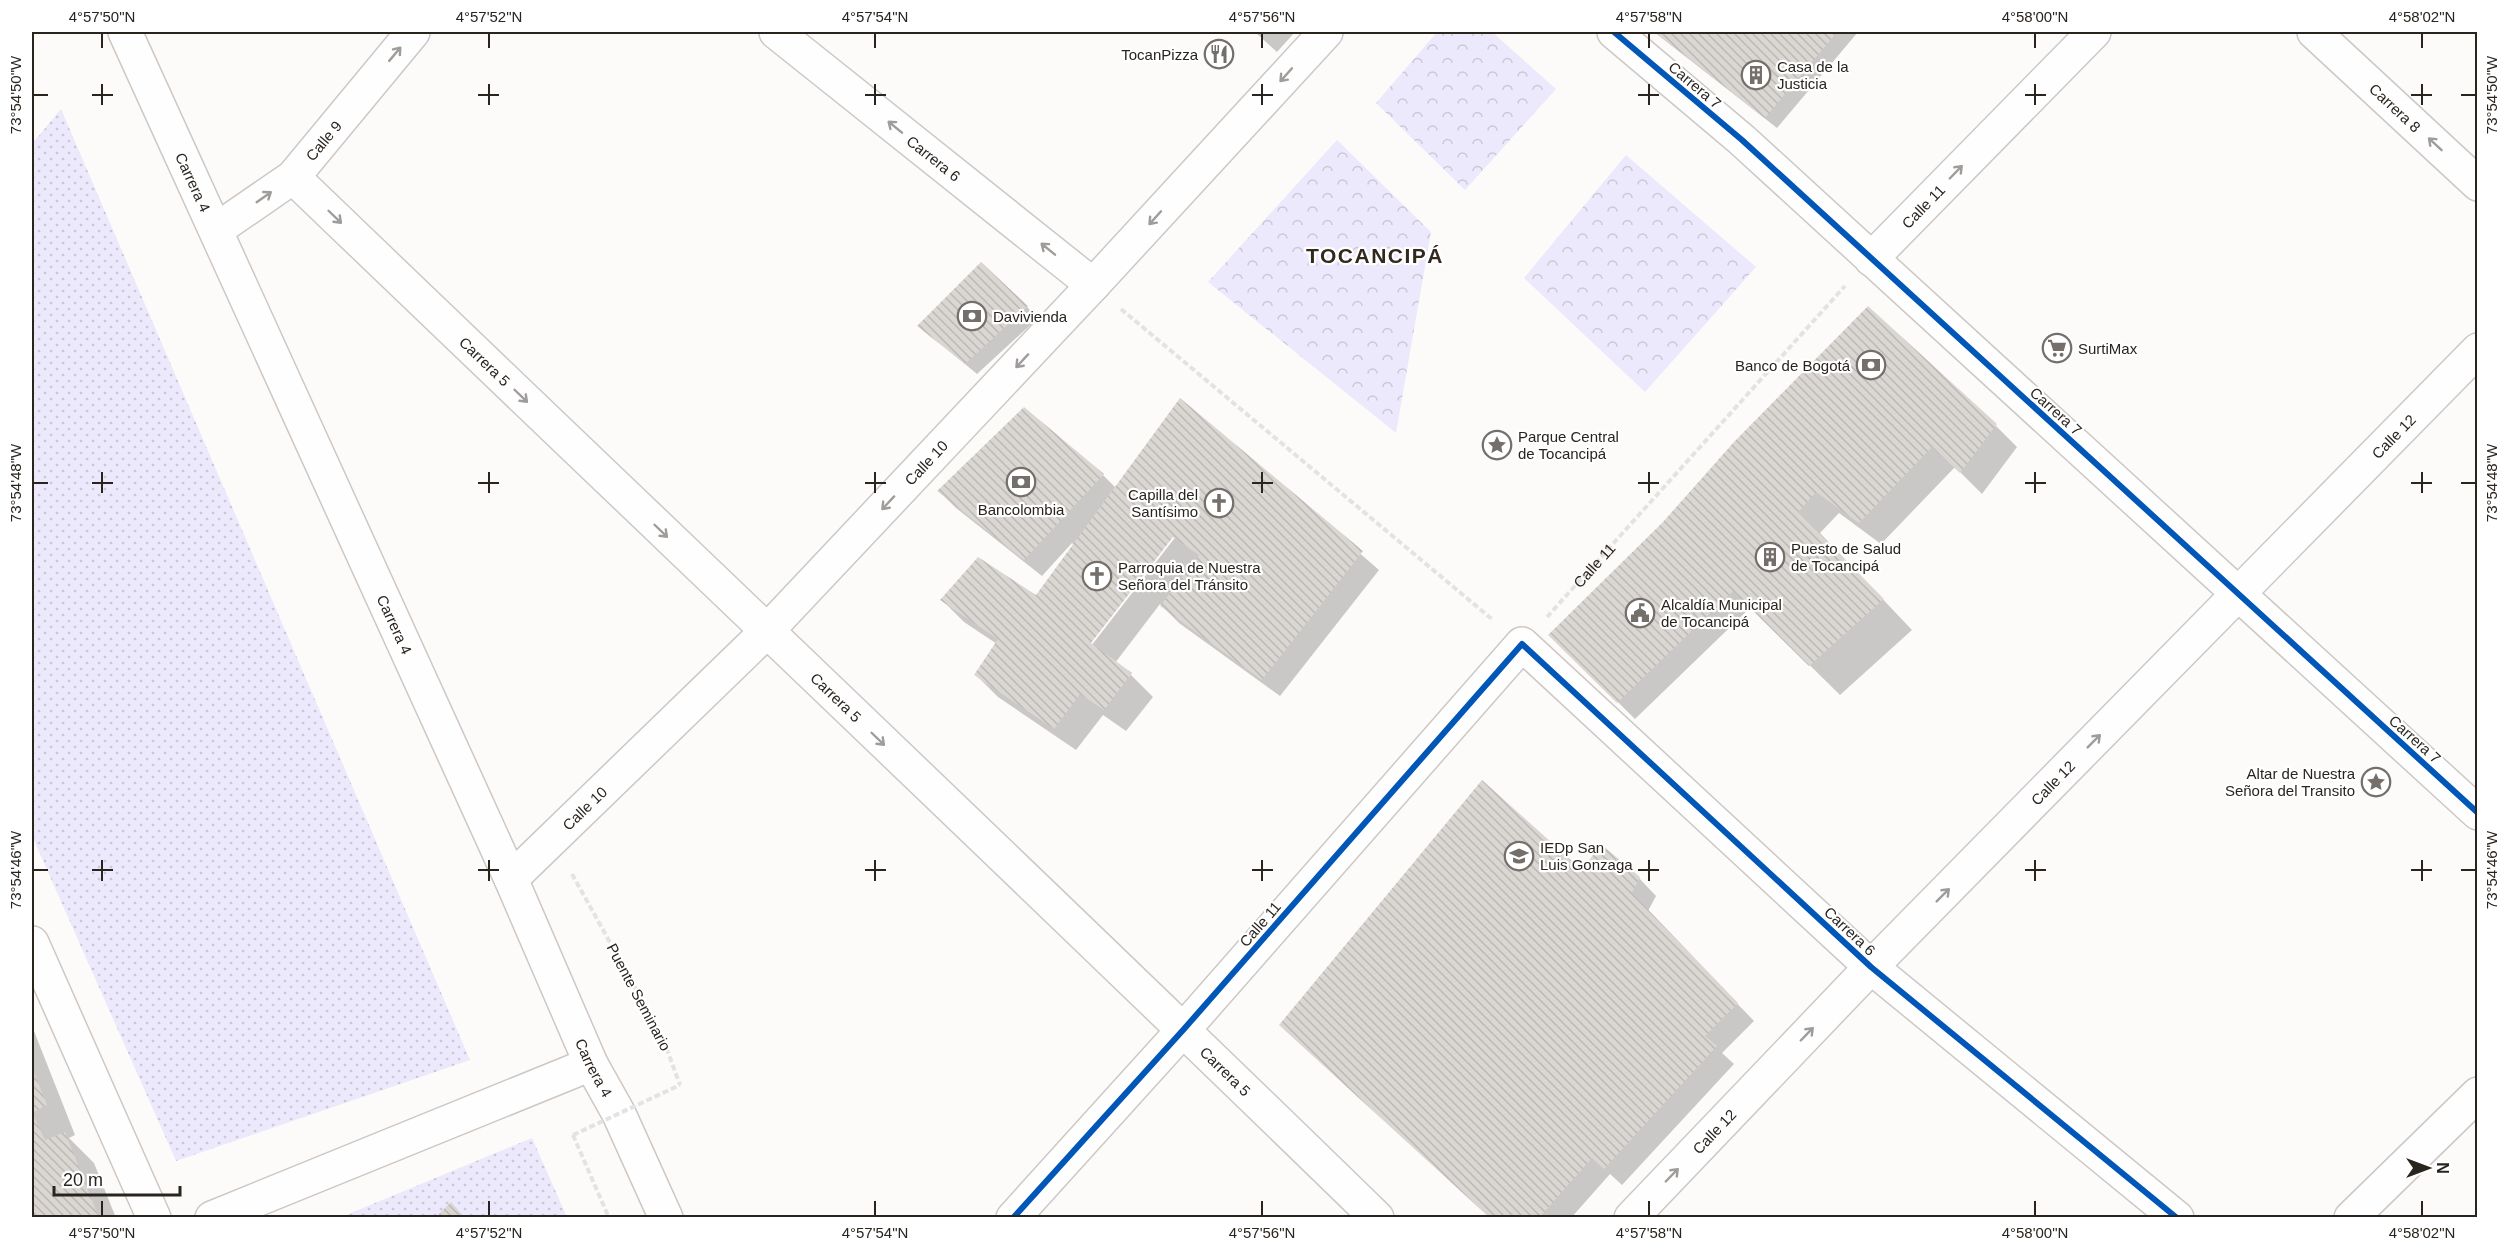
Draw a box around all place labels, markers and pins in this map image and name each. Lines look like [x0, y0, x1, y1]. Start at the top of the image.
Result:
restaurant icon: TocanPizza [1203, 38, 1235, 70]
place label: TocanPizza [1121, 46, 1199, 63]
place label: Casa de la Justicia [1777, 58, 1849, 92]
building icon: Casa de la Justicia [1740, 59, 1772, 91]
bank icon: Davivienda [956, 300, 988, 332]
place label: Davivienda [993, 308, 1068, 325]
supermarket icon: SurtiMax [2041, 332, 2073, 364]
place label: SurtiMax [2078, 340, 2138, 357]
bank icon: Banco de Bogotá [1855, 349, 1887, 381]
place label: Banco de Bogotá [1735, 357, 1851, 374]
place label: Parque Central de Tocancipá [1518, 428, 1619, 462]
place icon: Parque Central de Tocancipá [1481, 429, 1513, 461]
bank icon: Bancolombia [1005, 466, 1037, 498]
place label: Capilla del Santísimo [1128, 486, 1198, 520]
church icon: Capilla del Santísimo [1203, 487, 1235, 519]
place label: Bancolombia [978, 501, 1065, 518]
place label: Puesto de Salud de Tocancipá [1791, 540, 1901, 574]
building icon: Puesto de Salud de Tocancipá [1754, 541, 1786, 573]
place label: Parroquia de Nuestra Señora del Tránsito [1118, 559, 1261, 593]
church icon: Parroquia de Nuestra Señora del Tránsito [1081, 560, 1113, 592]
place label: Alcaldía Municipal de Tocancipá [1661, 596, 1782, 630]
public building icon: Alcaldía Municipal de Tocancipá [1624, 597, 1656, 629]
place label: Altar de Nuestra Señora del Transito [2225, 765, 2356, 799]
place icon: Altar de Nuestra Señora del Transito [2360, 766, 2392, 798]
place label: IEDp San Luis Gonzaga [1540, 839, 1633, 873]
school or university icon: IEDp San Luis Gonzaga [1503, 840, 1535, 872]

